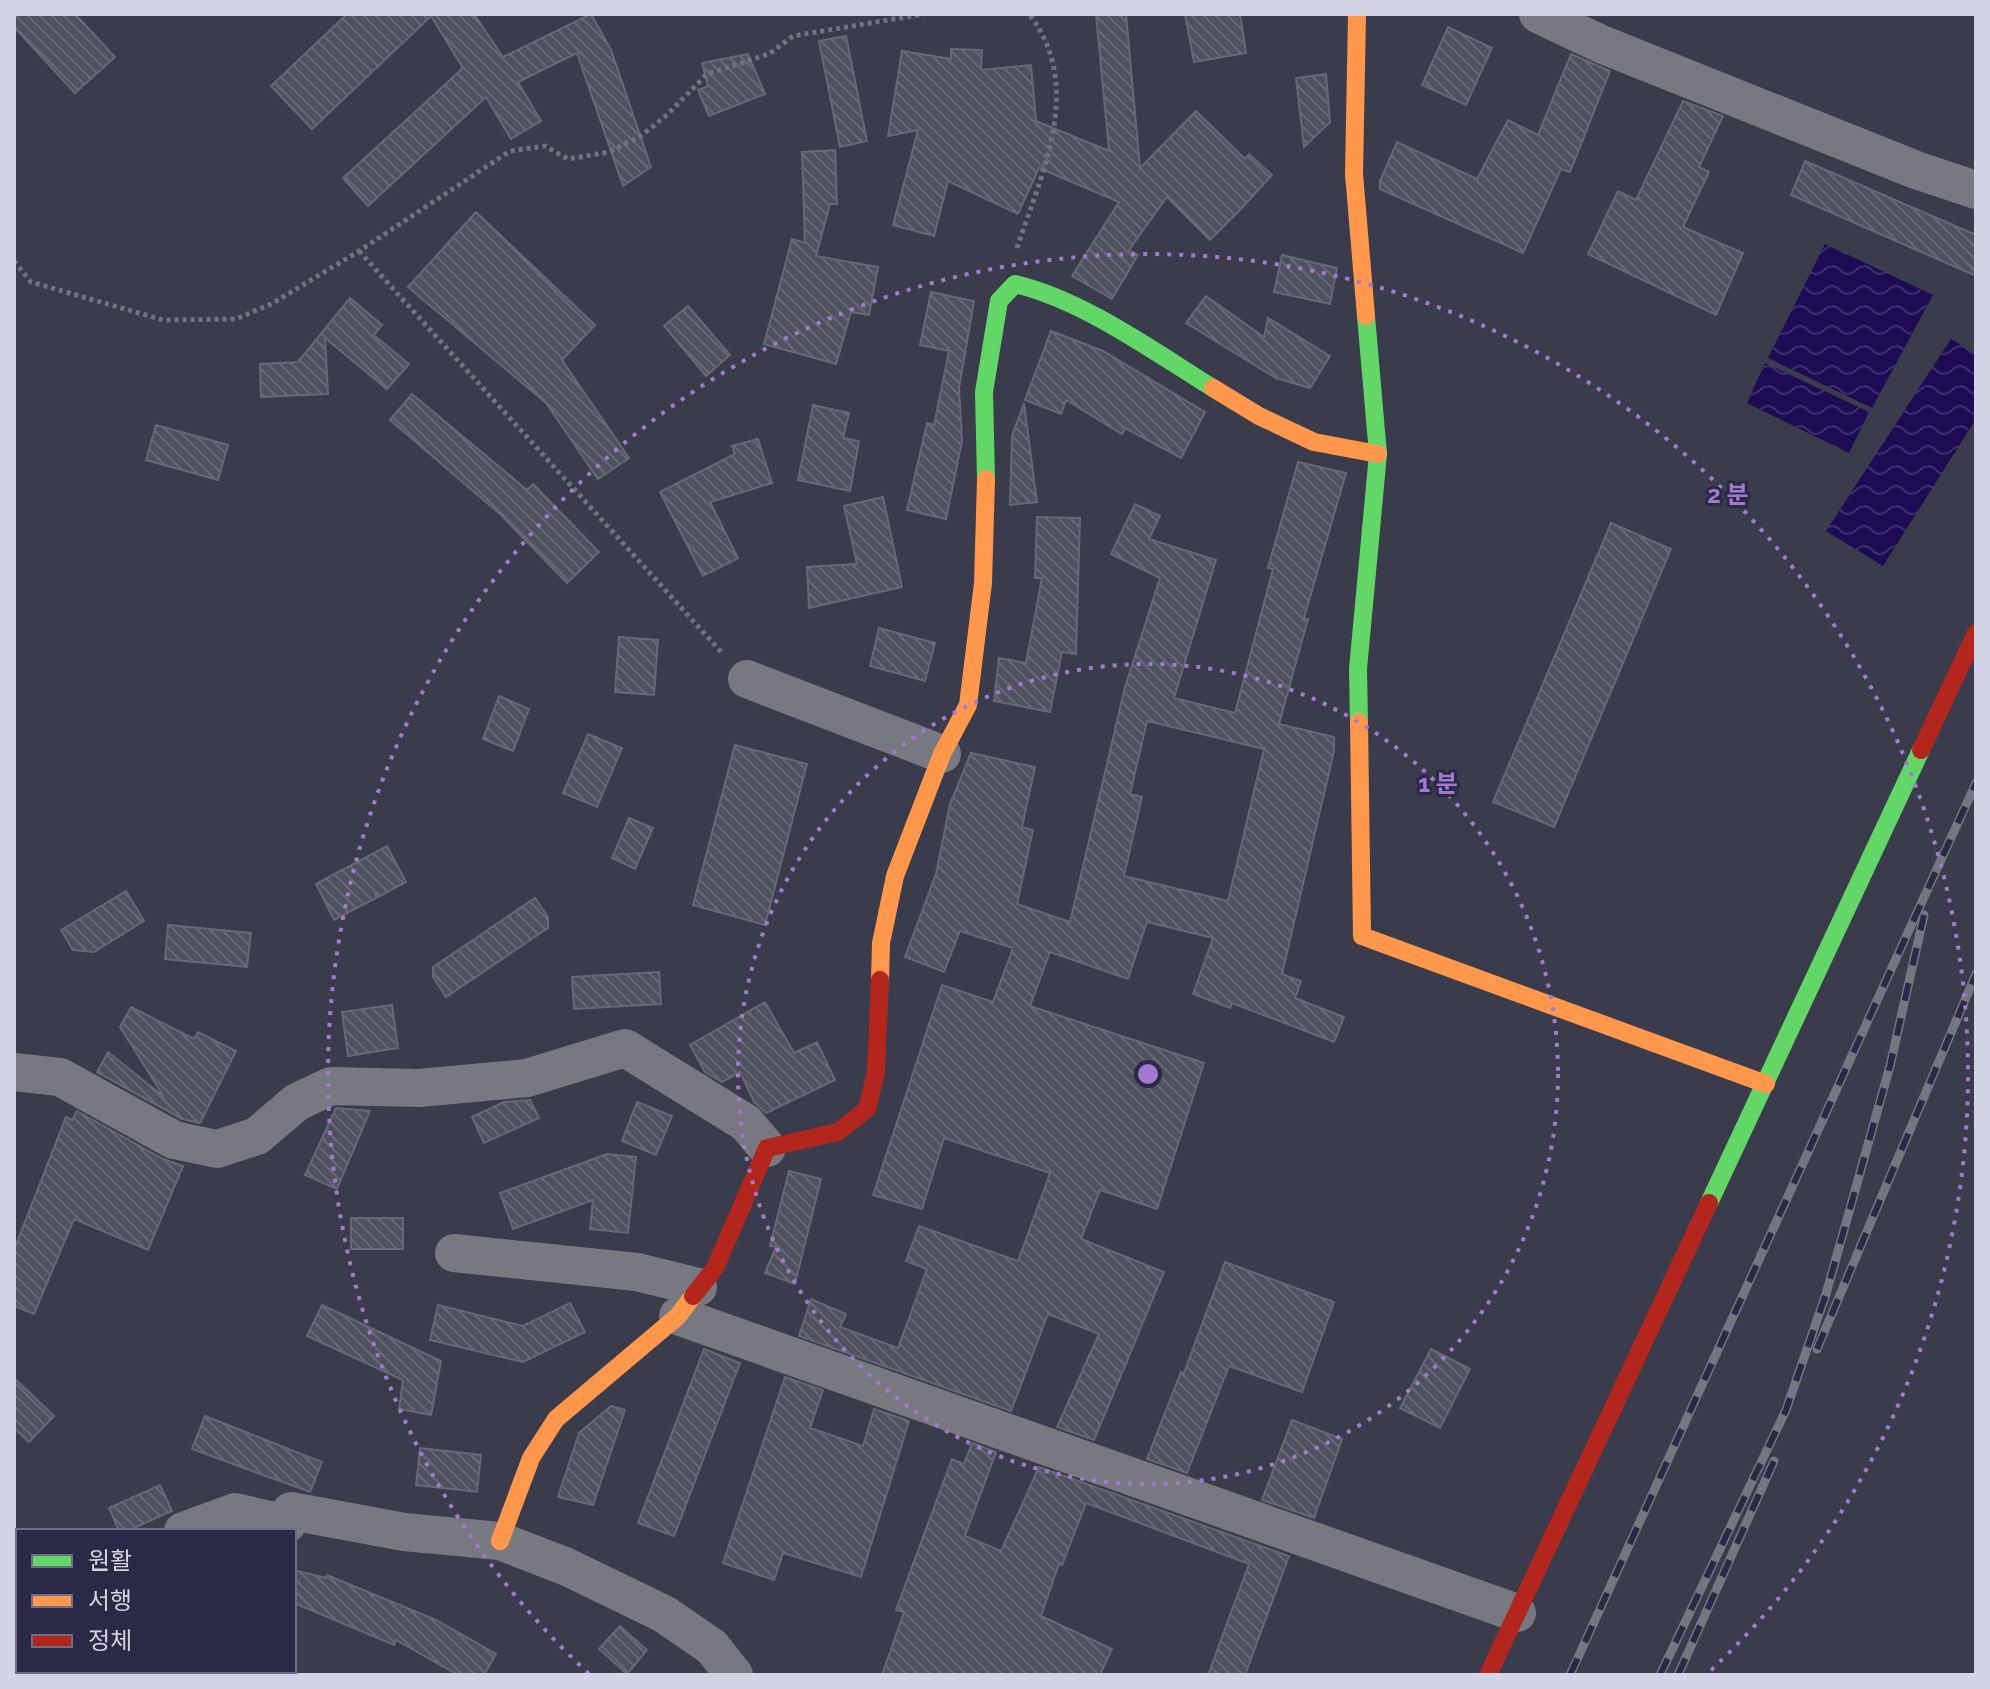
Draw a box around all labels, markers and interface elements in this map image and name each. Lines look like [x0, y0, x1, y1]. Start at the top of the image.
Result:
text: 2 분 [1707, 480, 1749, 509]
text: 1 분 [1418, 769, 1458, 798]
centre of rings [1134, 1060, 1162, 1088]
legend [16, 1529, 296, 1673]
text: 원활 [88, 1546, 132, 1575]
text: 서행 [88, 1586, 132, 1615]
text: 정체 [88, 1626, 132, 1655]

